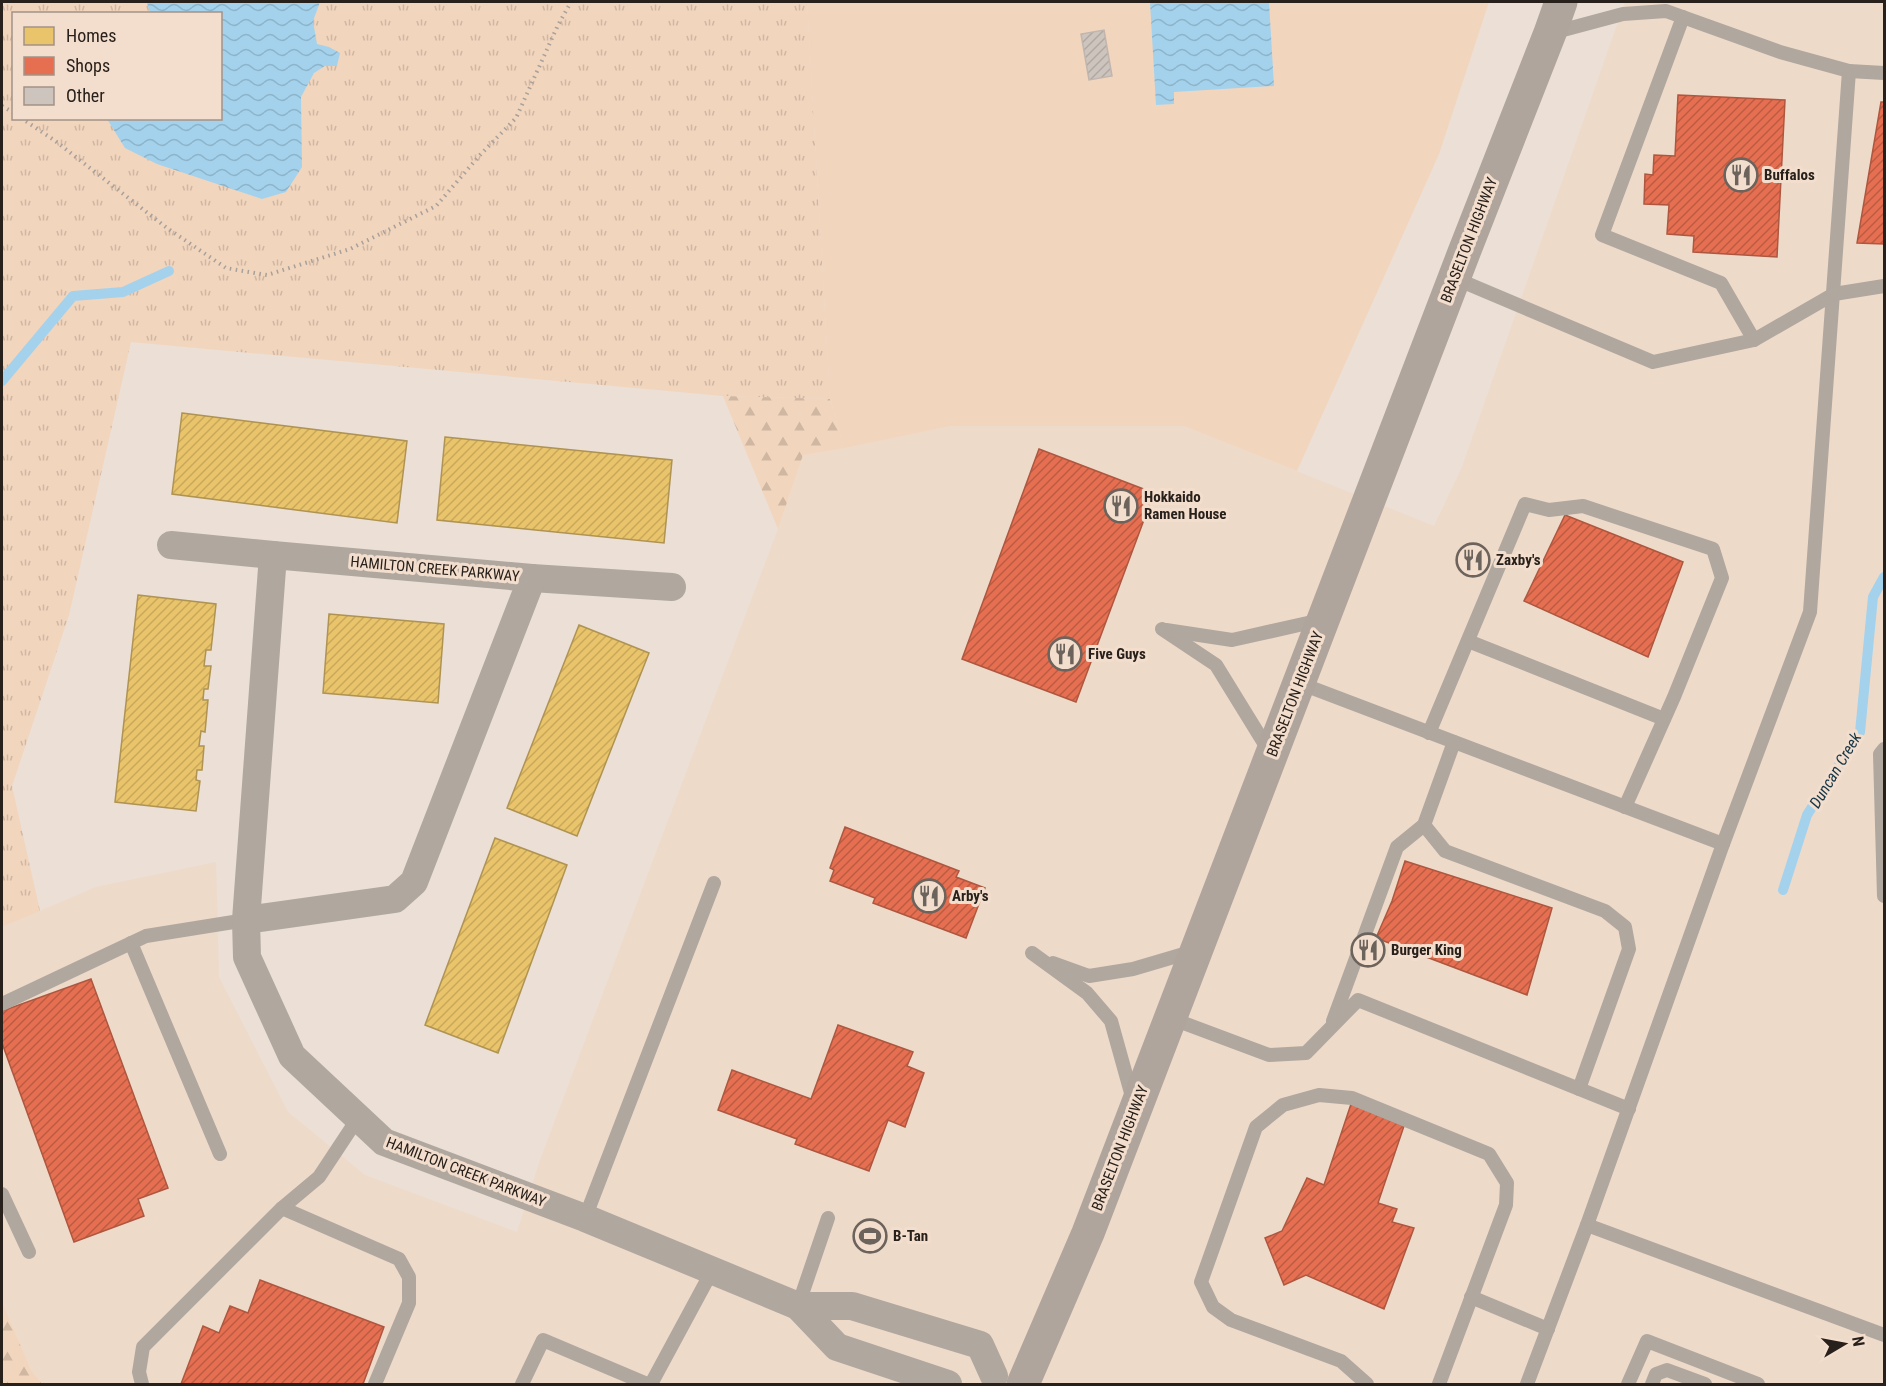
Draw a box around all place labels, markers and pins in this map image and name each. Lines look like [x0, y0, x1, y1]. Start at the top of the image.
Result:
restaurant icon: Buffalos [1723, 157, 1759, 193]
place label: Buffalos [1764, 166, 1815, 184]
restaurant icon: Hokkaido Ramen House [1103, 488, 1139, 524]
place label: Hokkaido Ramen House [1144, 488, 1227, 523]
restaurant icon: Zaxby's [1455, 542, 1491, 578]
place label: Zaxby's [1496, 551, 1541, 569]
restaurant icon: Five Guys [1047, 636, 1083, 672]
place label: Five Guys [1088, 645, 1146, 663]
restaurant icon: Arby's [911, 878, 947, 914]
place label: Arby's [952, 887, 989, 905]
restaurant icon: Burger King [1350, 932, 1386, 968]
place label: Burger King [1391, 941, 1462, 959]
sports icon: B-Tan [852, 1218, 888, 1254]
place label: B-Tan [893, 1227, 928, 1245]

